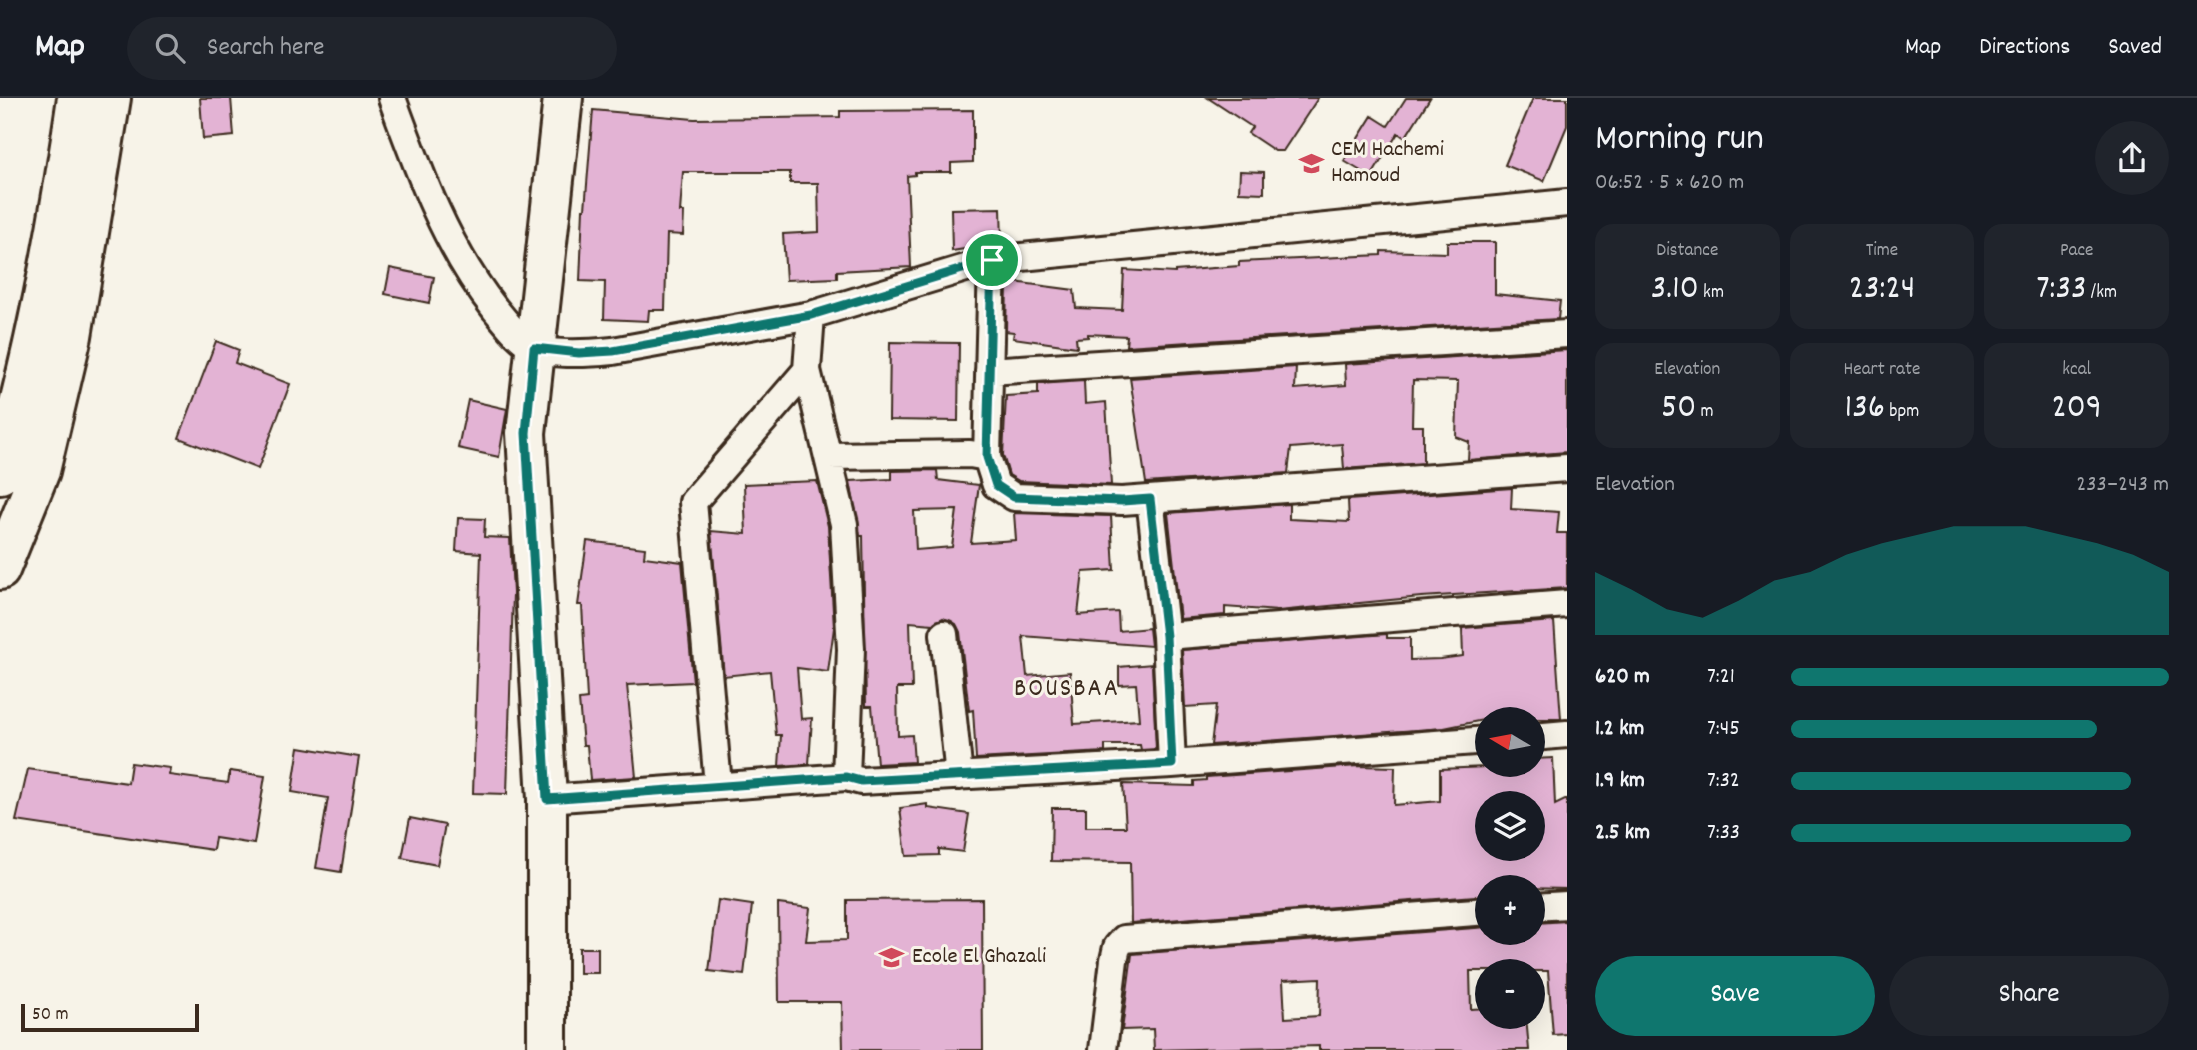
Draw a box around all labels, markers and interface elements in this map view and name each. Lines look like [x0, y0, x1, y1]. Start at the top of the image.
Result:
search box [127, 17, 617, 80]
text: Map [35, 25, 85, 72]
icon: search [151, 29, 189, 67]
text: Search here [207, 30, 325, 67]
text: Map [1905, 31, 1941, 65]
text: Directions [1979, 31, 2070, 65]
text: Saved [2108, 31, 2162, 65]
text: Morning run [1595, 113, 1764, 168]
button: share [2095, 121, 2169, 195]
place label: CEM Hachemi Hamoud [1331, 134, 1444, 193]
school or university icon: CEM Hachemi Hamoud [1297, 149, 1325, 177]
text: 06:52 · 5 × 620 m [1595, 167, 1744, 200]
pin [962, 230, 1022, 290]
text: Distance [1656, 238, 1718, 265]
text: Time [1866, 238, 1898, 265]
text: Pace [2060, 238, 2093, 265]
icon: arrive [973, 241, 1011, 279]
text: 3.10 [1651, 265, 1699, 315]
text: 23:24 [1849, 265, 1915, 315]
text: 7:33 [2036, 265, 2087, 315]
text: km [1699, 280, 1724, 307]
text: /km [2087, 280, 2117, 307]
text: Elevation [1654, 357, 1720, 384]
text: Heart rate [1844, 357, 1920, 384]
text: kcal [2062, 357, 2091, 384]
text: 50 [1661, 384, 1696, 434]
text: 136 [1845, 384, 1885, 434]
text: 209 [2051, 384, 2102, 434]
text: m [1696, 399, 1714, 426]
text: bpm [1885, 399, 1919, 426]
text: Elevation [1595, 469, 1675, 502]
text: 233–243 m [2076, 469, 2169, 502]
text: 620 m [1595, 661, 1650, 694]
text: 7:21 [1707, 661, 1735, 694]
district label: BOUSBAA [1014, 671, 1120, 708]
north arrow [1475, 707, 1545, 777]
map controls [1475, 707, 1545, 1029]
text: 1.2 km [1595, 713, 1644, 746]
text: 7:45 [1707, 713, 1740, 746]
text: 1.9 km [1595, 765, 1645, 798]
text: 7:32 [1707, 765, 1740, 798]
button: layers [1475, 791, 1545, 861]
text: 2.5 km [1595, 817, 1650, 850]
text: 7:33 [1707, 817, 1740, 850]
button: + [1475, 875, 1545, 945]
place label: Ecole El Ghazali [912, 941, 1046, 974]
school or university icon: Ecole El Ghazali [878, 943, 906, 971]
button: Save [1595, 956, 1875, 1036]
button: Share [1889, 956, 2169, 1036]
button: − [1475, 959, 1545, 1029]
scale bar [21, 1001, 200, 1033]
text: 50 m [32, 1002, 69, 1029]

